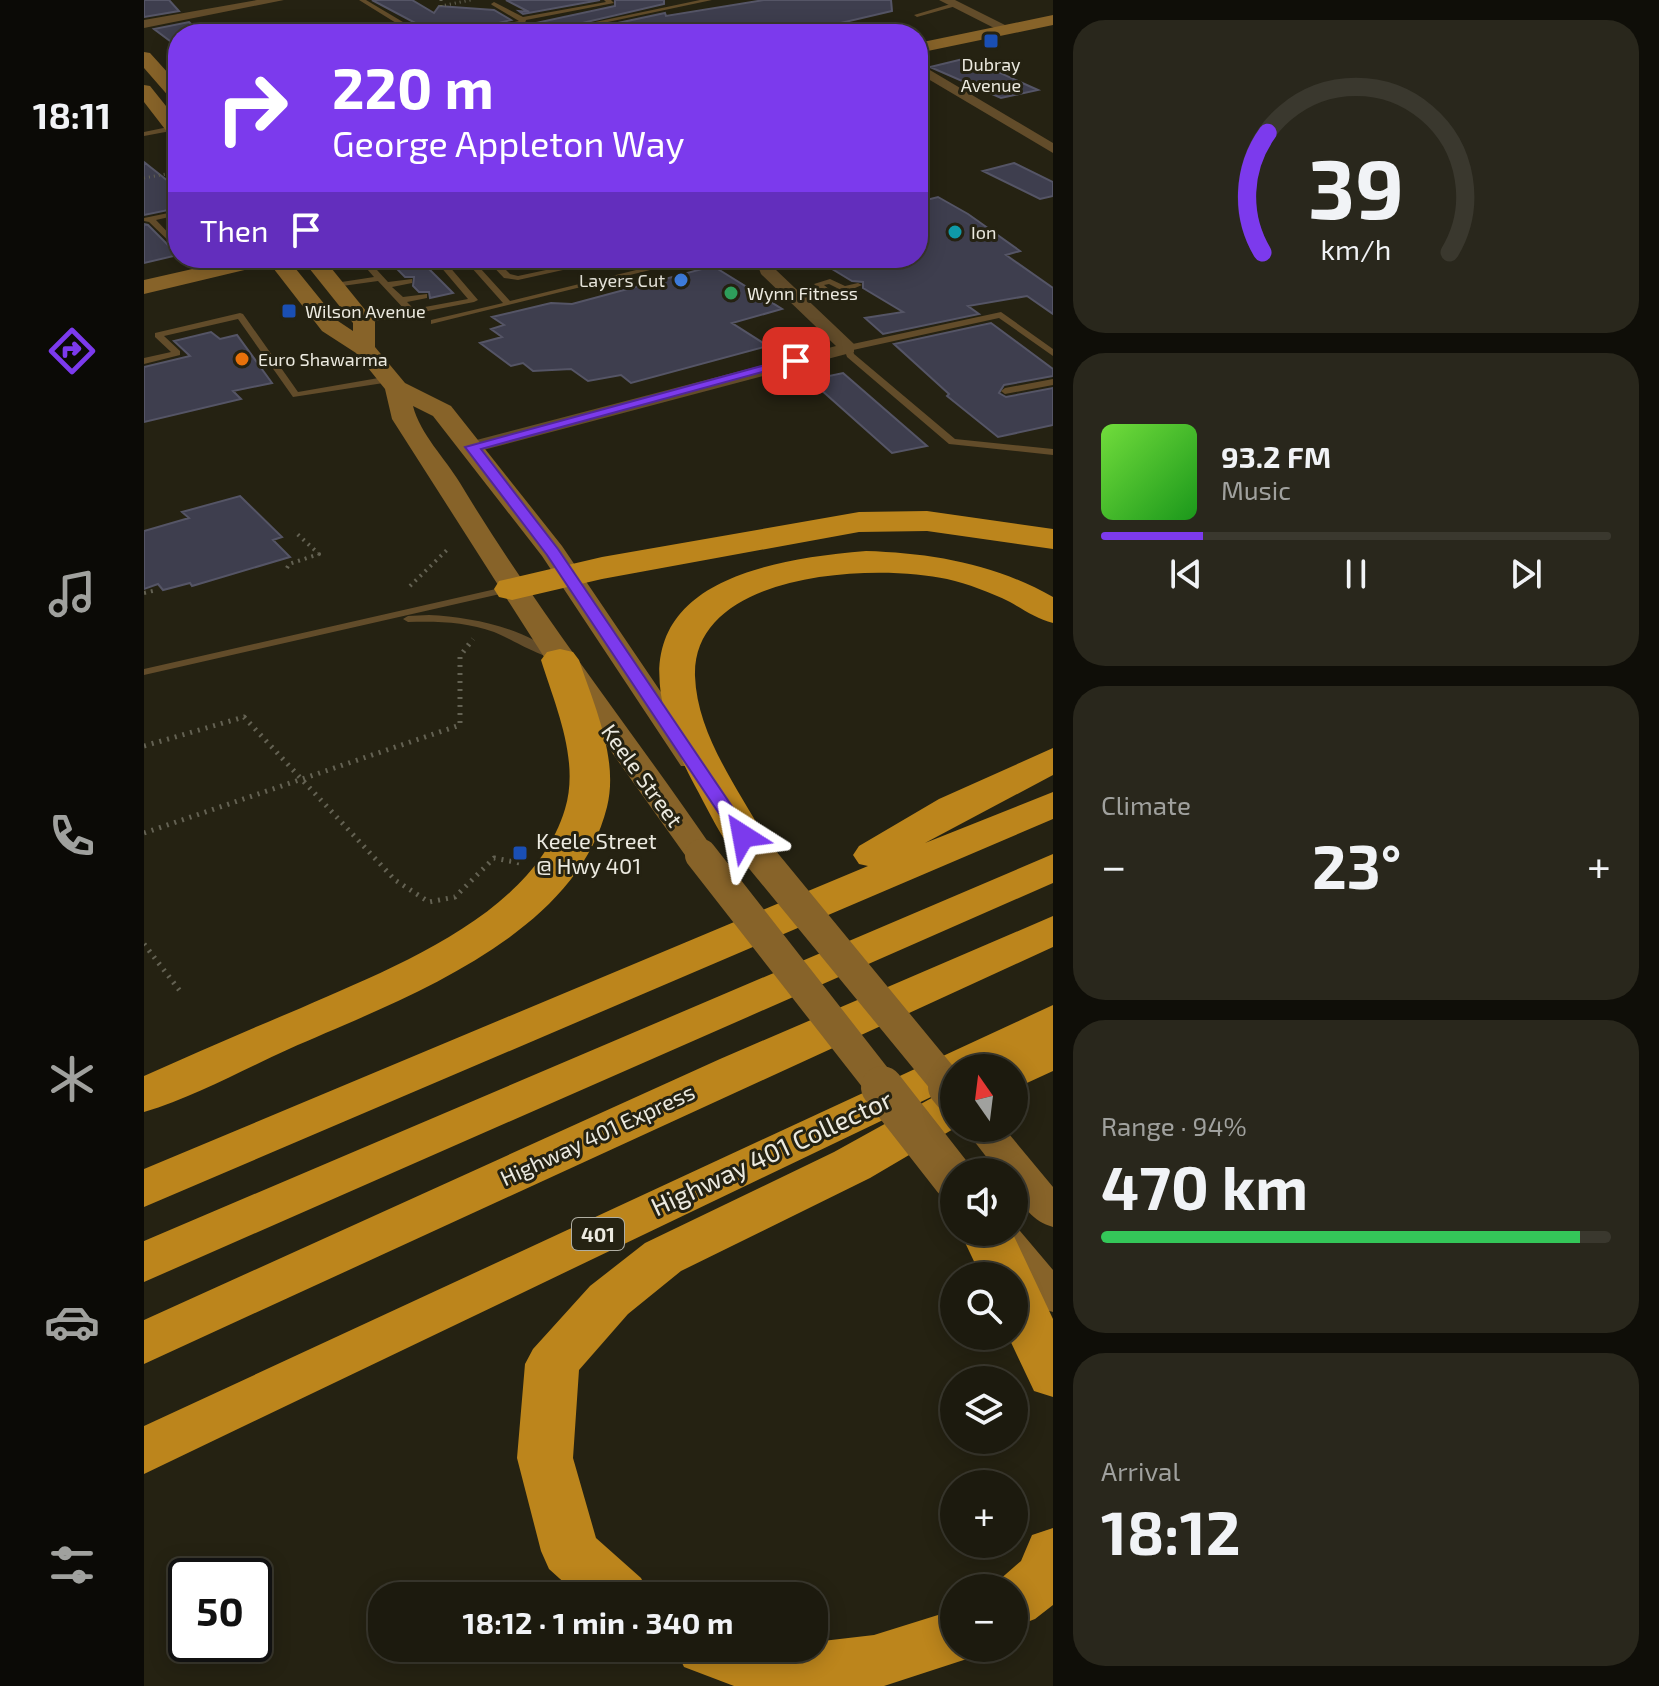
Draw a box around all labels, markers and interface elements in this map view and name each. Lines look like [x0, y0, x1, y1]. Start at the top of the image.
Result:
marker: Dubray Avenue [982, 32, 1000, 50]
text: 220 m [332, 53, 494, 120]
place label: Dubray Avenue [961, 53, 1021, 96]
icon: right [200, 56, 304, 160]
text: 18:11 [33, 93, 111, 136]
text: George Appleton Way [332, 121, 684, 164]
text: 39 [1308, 135, 1404, 235]
icon: arrive [284, 208, 328, 252]
text: Then [200, 212, 268, 248]
place label: Ion [971, 221, 996, 243]
marker: Ion [946, 223, 964, 241]
text: km/h [1321, 231, 1391, 266]
place label: Layers Cut [579, 269, 665, 291]
marker: Layers Cut [672, 271, 690, 289]
place label: Wynn Fitness [747, 282, 858, 304]
marker: Wynn Fitness [722, 284, 740, 302]
place label: Wilson Avenue [305, 300, 426, 322]
marker: Wilson Avenue [280, 302, 298, 320]
icon: directions [44, 323, 100, 379]
pin [762, 327, 830, 395]
icon: arrive [774, 339, 818, 383]
place label: Euro Shawarma [258, 348, 388, 370]
marker: Euro Shawarma [233, 350, 251, 368]
text: 93.2 FM [1221, 438, 1331, 474]
text: Music [1221, 474, 1291, 505]
icon: previous [1164, 552, 1208, 596]
icon: pause [1334, 552, 1378, 596]
icon: next [1504, 552, 1548, 596]
icon: music [44, 566, 100, 622]
street label: Keele Street [597, 719, 689, 831]
text: Climate [1101, 789, 1191, 820]
position arrow [701, 794, 785, 878]
icon: phone [44, 808, 100, 864]
place label: Keele Street @ Hwy 401 [536, 827, 657, 878]
text: 23° [1312, 829, 1402, 901]
text: − [1101, 838, 1127, 891]
text: + [1587, 838, 1611, 891]
marker: Keele Street @ Hwy 401 [511, 844, 529, 862]
icon: climate [44, 1051, 100, 1107]
north arrow [940, 1054, 1028, 1142]
map controls [940, 1054, 1028, 1662]
street label: Highway 401 Express [496, 1078, 698, 1190]
street label: Highway 401 Collector [645, 1082, 897, 1222]
text: Range · 94% [1101, 1110, 1247, 1141]
text: 470 km [1101, 1150, 1308, 1222]
button: sound [940, 1158, 1028, 1246]
road number: 401 [572, 1218, 624, 1250]
button: search [940, 1262, 1028, 1350]
icon: car [44, 1294, 100, 1350]
button: layers [940, 1366, 1028, 1454]
text: Arrival [1101, 1455, 1180, 1486]
button: + [940, 1470, 1028, 1558]
text: 18:12 [1101, 1495, 1241, 1567]
icon: filters [44, 1537, 100, 1593]
speed limit sign: 50 [168, 1558, 272, 1662]
button: − [940, 1574, 1028, 1662]
text: 18:12 · 1 min · 340 m [463, 1604, 733, 1640]

